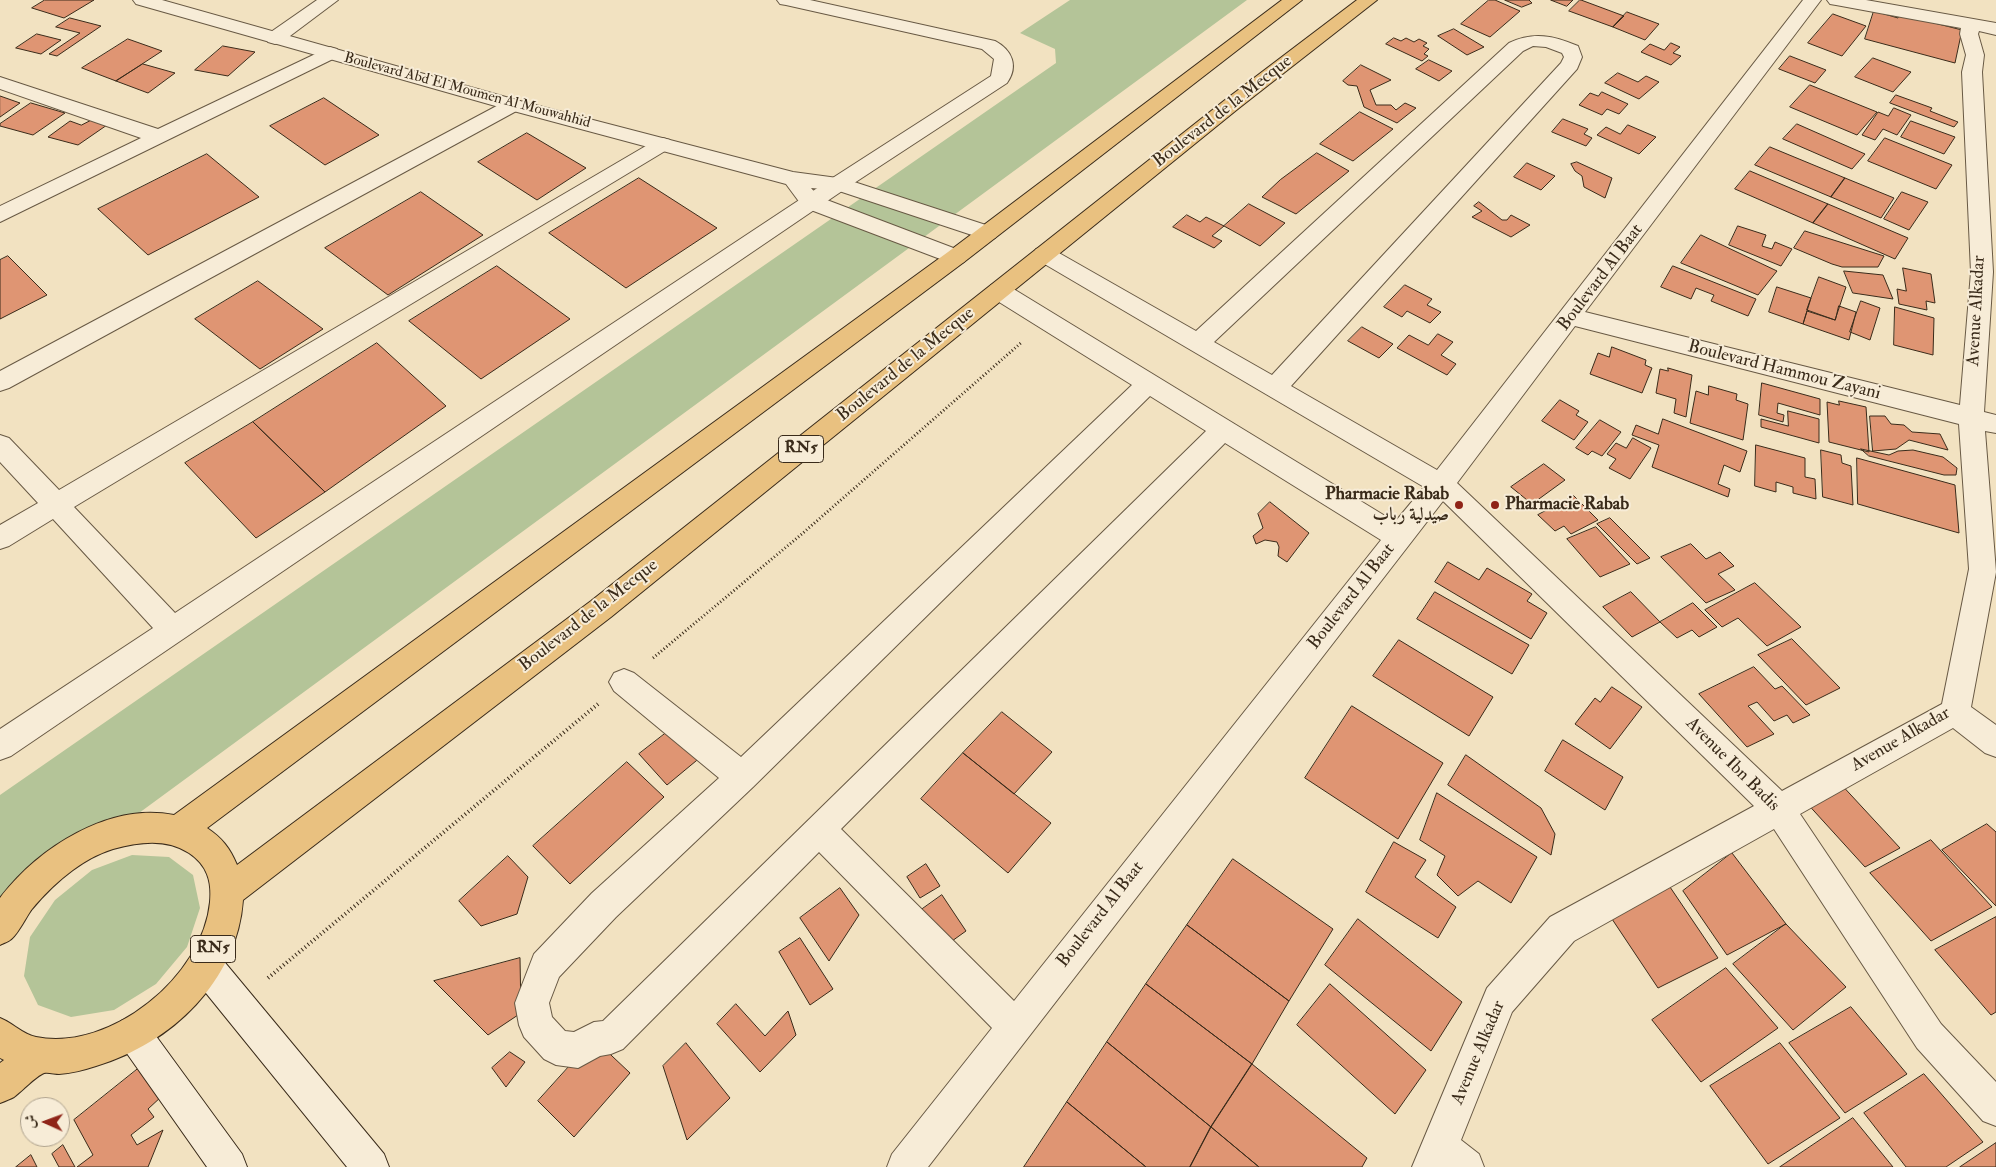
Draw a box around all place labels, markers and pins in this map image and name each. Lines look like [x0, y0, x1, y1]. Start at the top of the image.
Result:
place label: Pharmacie Rabab صيدلية رباب [1325, 484, 1449, 526]
place label: Pharmacie Rabab [1505, 494, 1629, 516]
marker: Pharmacie Rabab صيدلية رباب [1453, 499, 1465, 511]
marker: Pharmacie Rabab [1489, 499, 1501, 511]

